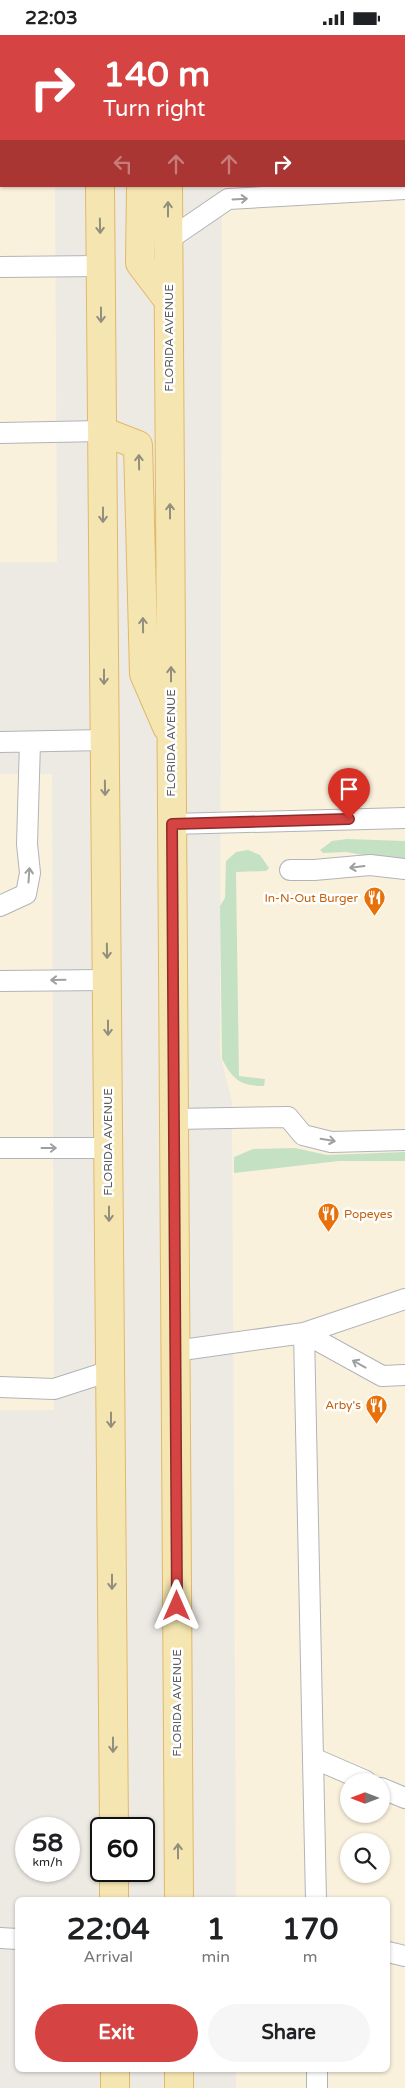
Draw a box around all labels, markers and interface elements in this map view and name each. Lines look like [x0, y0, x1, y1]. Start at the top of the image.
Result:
text: 22:03 [25, 7, 78, 29]
text: 140 m [103, 54, 210, 96]
icon: right [20, 55, 85, 120]
text: Turn right [103, 96, 205, 122]
icon: left [109, 150, 137, 178]
icon: ahead [162, 150, 190, 178]
icon: ahead [215, 150, 243, 178]
icon: right [268, 150, 296, 178]
one-way arrow [231, 194, 247, 203]
one-way arrow [163, 201, 173, 218]
one-way arrow [95, 218, 105, 234]
street label: FLORIDA AVENUE [162, 284, 176, 392]
one-way arrow [96, 306, 106, 323]
one-way arrow [134, 455, 144, 471]
one-way arrow [165, 504, 175, 520]
one-way arrow [98, 506, 108, 522]
one-way arrow [138, 617, 148, 634]
one-way arrow [166, 666, 176, 682]
one-way arrow [99, 668, 109, 685]
street label: FLORIDA AVENUE [164, 689, 178, 797]
pin [328, 768, 370, 819]
icon: arrive [335, 775, 363, 803]
one-way arrow [100, 780, 110, 796]
one-way arrow [349, 862, 365, 872]
one-way arrow [24, 867, 33, 883]
restaurant icon: In-N-Out Burger [362, 886, 386, 917]
place label: In-N-Out Burger [264, 891, 358, 905]
one-way arrow [102, 942, 112, 959]
one-way arrow [51, 975, 67, 985]
one-way arrow [103, 1020, 112, 1036]
street label: FLORIDA AVENUE [101, 1088, 115, 1196]
one-way arrow [319, 1136, 335, 1146]
one-way arrow [40, 1143, 56, 1153]
restaurant icon: Popeyes [316, 1202, 340, 1233]
one-way arrow [104, 1206, 114, 1222]
place label: Popeyes [344, 1207, 393, 1221]
one-way arrow [353, 1358, 367, 1368]
restaurant icon: Arby's [365, 1393, 389, 1424]
place label: Arby's [325, 1398, 361, 1412]
one-way arrow [106, 1412, 116, 1428]
one-way arrow [107, 1574, 117, 1590]
position arrow [150, 1579, 202, 1631]
street label: FLORIDA AVENUE [170, 1649, 184, 1757]
one-way arrow [108, 1736, 118, 1753]
north arrow [340, 1773, 390, 1823]
map controls [340, 1773, 390, 1883]
speed limit sign: 60 [90, 1817, 155, 1882]
text: 58 [32, 1828, 63, 1858]
button: search [340, 1833, 390, 1883]
one-way arrow [174, 1844, 183, 1860]
text: km/h [32, 1855, 63, 1869]
text: 22:04 [67, 1911, 150, 1948]
text: 1 [206, 1911, 225, 1948]
text: 170 [282, 1911, 338, 1948]
text: Arrival [84, 1947, 133, 1967]
text: min [202, 1947, 230, 1967]
text: m [303, 1947, 317, 1967]
button: Exit [35, 2004, 198, 2062]
button: Share [208, 2004, 370, 2062]

